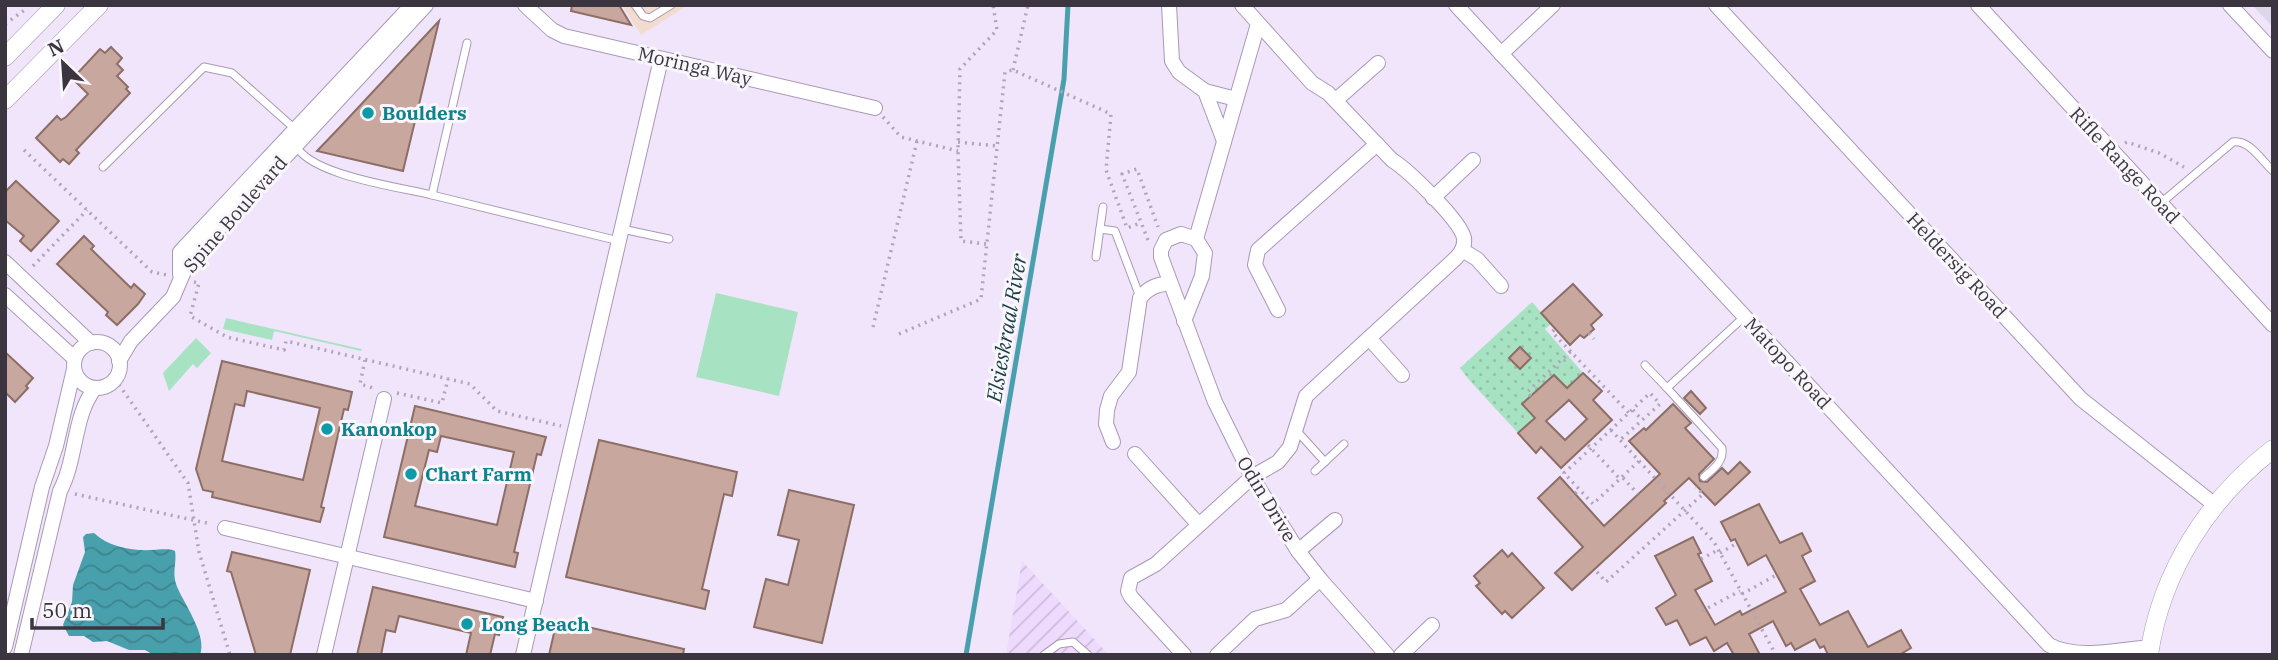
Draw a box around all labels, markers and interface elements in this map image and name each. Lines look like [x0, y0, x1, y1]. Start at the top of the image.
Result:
north arrow [28, 28, 98, 98]
text: N [44, 34, 68, 62]
street label: Moringa Way [636, 41, 755, 91]
place label: Boulders [382, 101, 467, 125]
street label: Rifle Range Road [2065, 102, 2185, 228]
marker: Boulders [360, 105, 376, 121]
street label: Spine Boulevard [178, 151, 292, 277]
street label: Heldersig Road [1902, 207, 2012, 323]
water label: Elsieskraal River [979, 251, 1033, 405]
street label: Matopo Road [1740, 312, 1836, 414]
place label: Kanonkop [341, 417, 437, 441]
marker: Kanonkop [319, 421, 335, 437]
street label: Odin Drive [1232, 452, 1302, 546]
place label: Chart Farm [425, 462, 532, 486]
marker: Chart Farm [403, 466, 419, 482]
scale bar [32, 586, 163, 630]
text: 50 m [42, 596, 92, 624]
place label: Long Beach [481, 612, 590, 636]
marker: Long Beach [459, 616, 475, 632]

